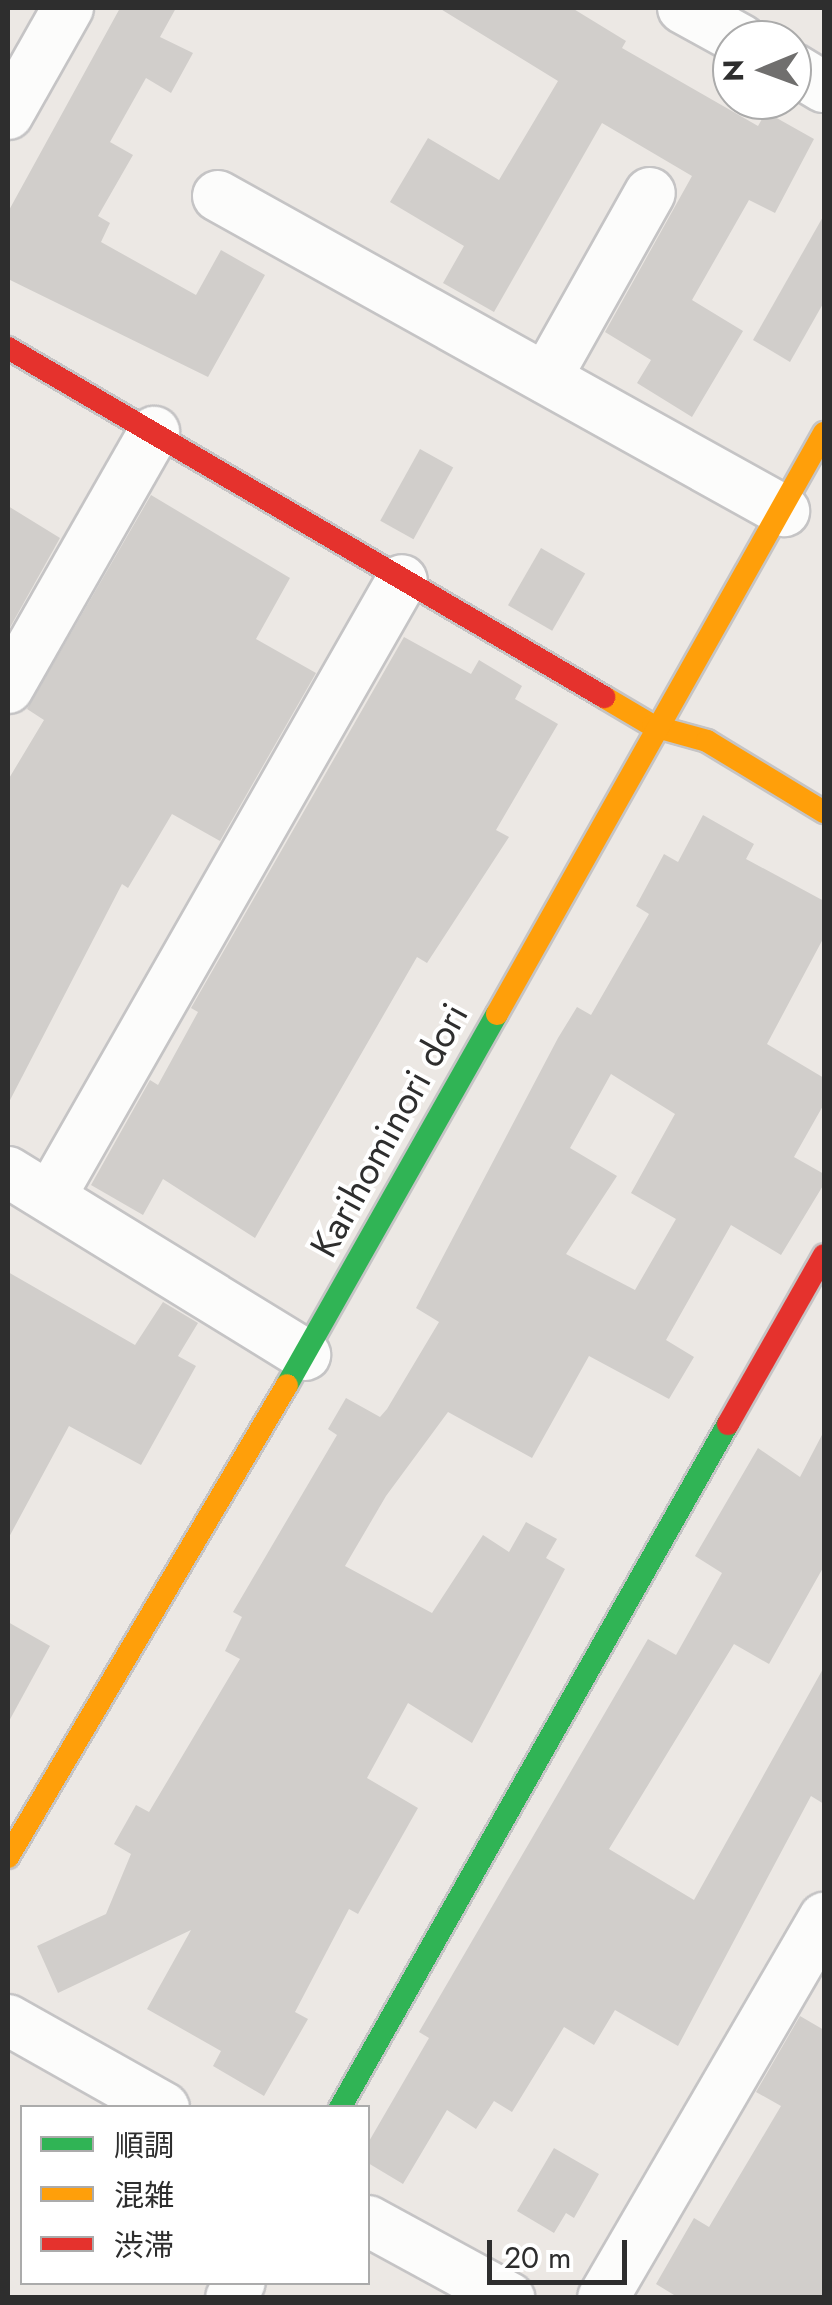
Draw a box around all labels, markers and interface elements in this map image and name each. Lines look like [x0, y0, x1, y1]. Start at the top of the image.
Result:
north arrow [712, 20, 812, 120]
text: N [713, 59, 754, 82]
street label: Karihominori dori [300, 995, 478, 1265]
legend [20, 2105, 370, 2285]
text: 順調 [114, 2124, 174, 2167]
text: 混雑 [114, 2174, 174, 2217]
scale bar [492, 2220, 632, 2282]
text: 渋滞 [114, 2224, 174, 2267]
text: 20 m [504, 2236, 571, 2279]

